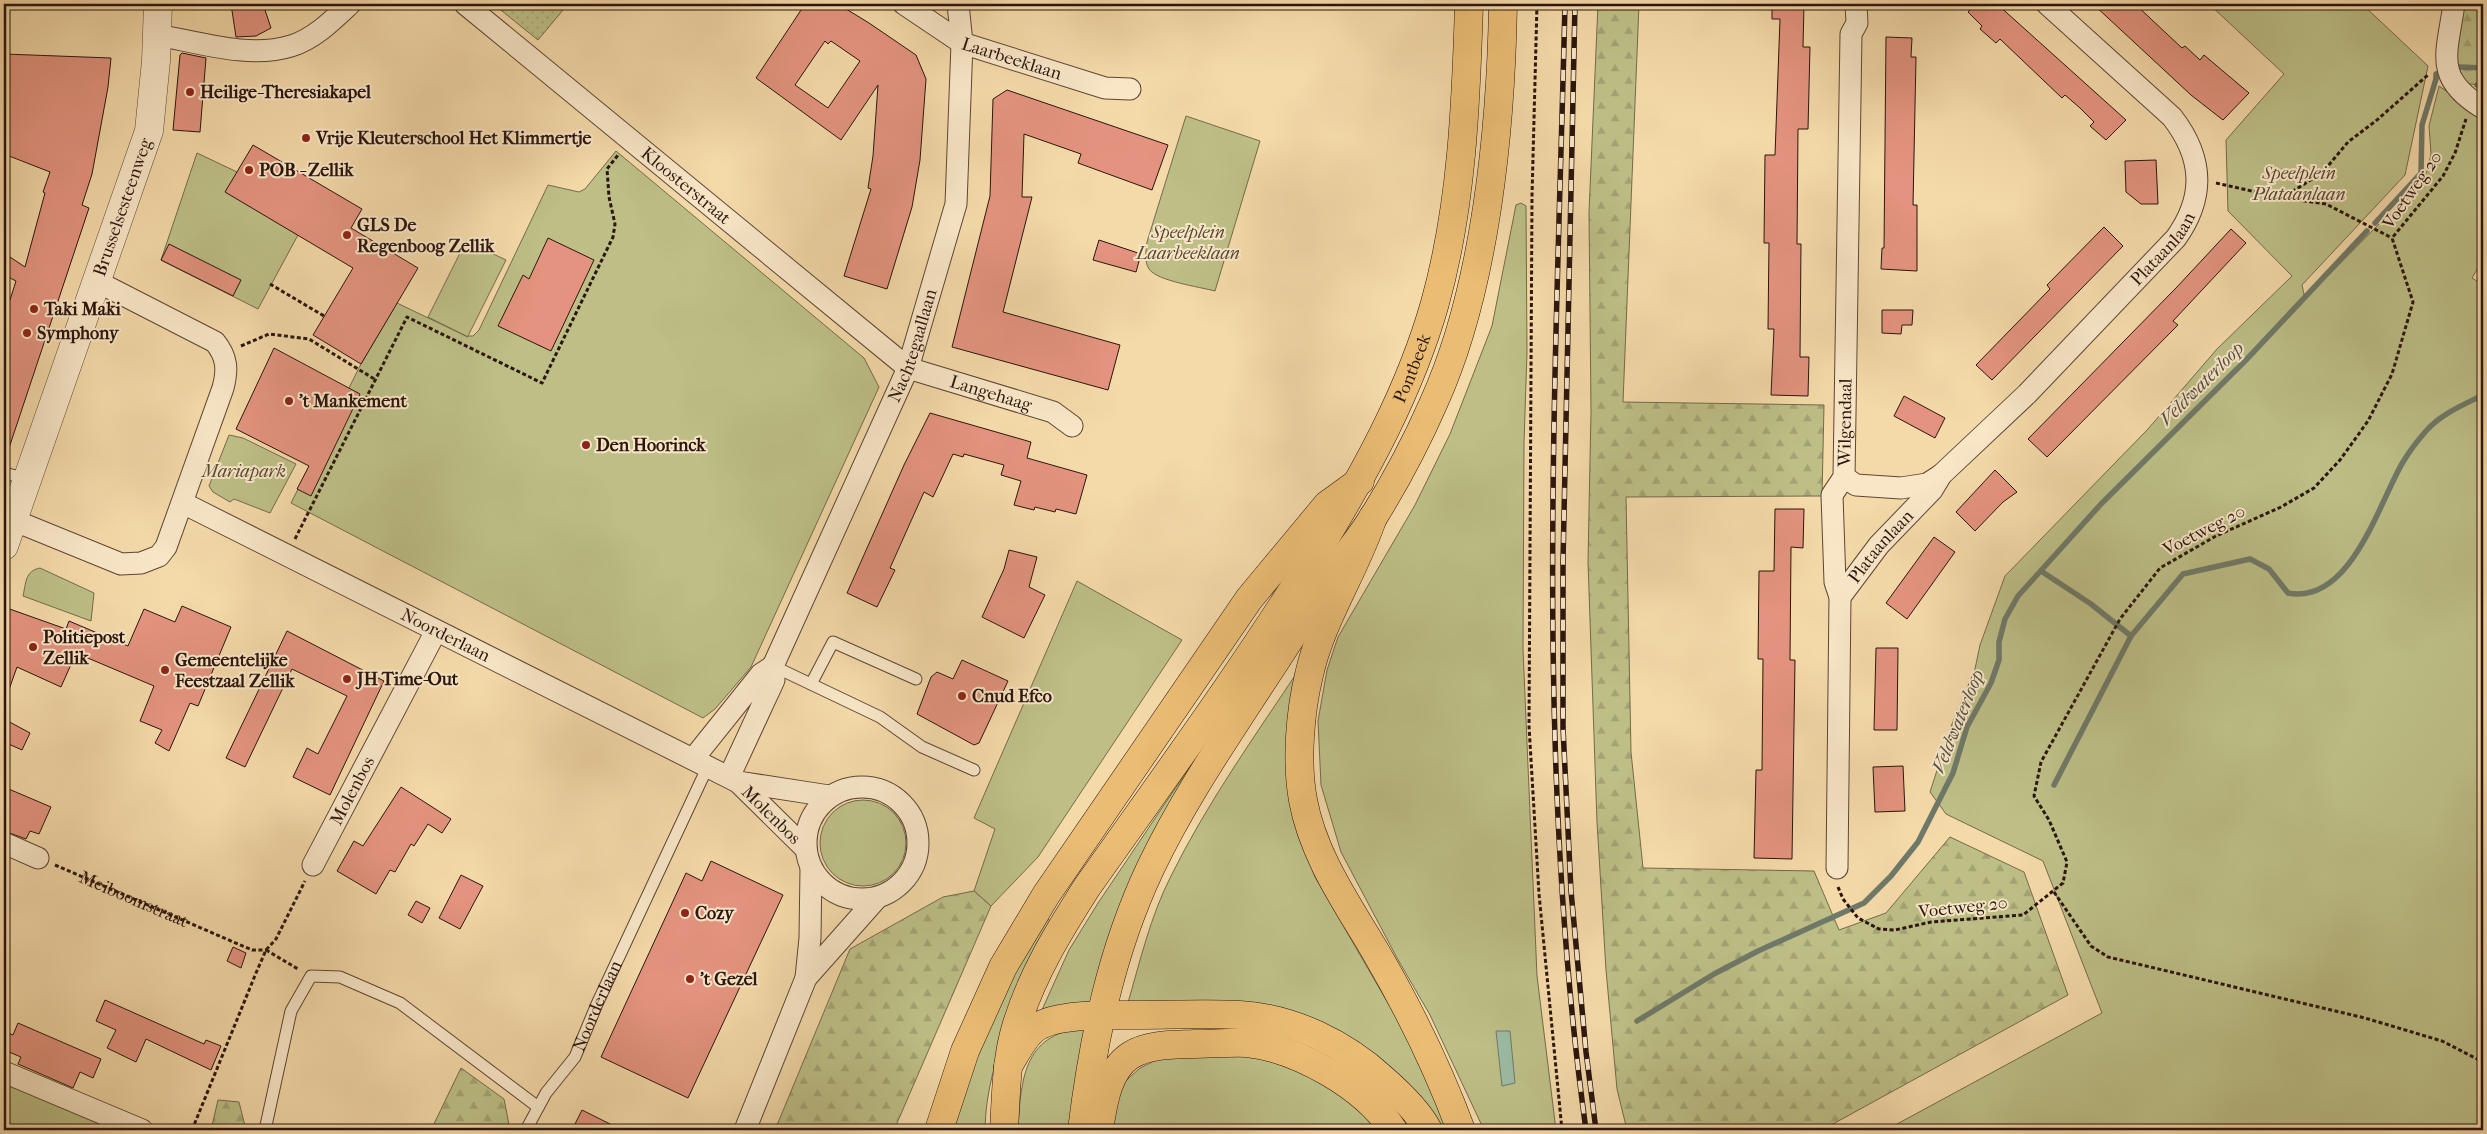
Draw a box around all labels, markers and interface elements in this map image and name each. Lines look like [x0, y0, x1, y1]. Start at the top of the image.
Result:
street label: Laarbeeklaan [959, 34, 1065, 85]
place label: Heilige-Theresiakapel [200, 82, 372, 103]
marker: Heilige-Theresiakapel [184, 86, 196, 98]
place label: Vrije Kleuterschool Het Klimmertje [315, 128, 592, 149]
marker: Vrije Kleuterschool Het Klimmertje [300, 132, 312, 144]
street label: Brusselsesteenweg [89, 135, 157, 279]
street label: Kloosterstraat [637, 143, 735, 229]
street label: Voetweg 20 [2377, 148, 2447, 234]
place label: POB - Zellik [259, 160, 354, 181]
park label: Speelplein Plataanlaan [2251, 163, 2346, 205]
marker: POB - Zellik [243, 164, 255, 176]
street label: Plataanlaan [2126, 209, 2200, 290]
place label: GLS De Regenboog Zellik [357, 215, 495, 257]
park label: Speelplein Laarbeeklaan [1134, 222, 1240, 264]
marker: GLS De Regenboog Zellik [341, 229, 353, 241]
street label: Nachtegaallaan [884, 286, 942, 406]
place label: Taki Maki [43, 299, 121, 320]
marker: Taki Maki [28, 303, 40, 315]
place label: Symphony [37, 323, 120, 344]
marker: Symphony [21, 327, 33, 339]
street label: Pontbeek [1389, 330, 1436, 406]
water label: Veldwaterloop [2155, 337, 2248, 430]
street label: Langehaag [947, 371, 1035, 416]
street label: Wilgendaal [1834, 378, 1857, 468]
place label: 't Mankement [299, 391, 407, 412]
marker: 't Mankement [283, 395, 295, 407]
place label: Den Hoorinck [596, 435, 706, 456]
marker: Den Hoorinck [580, 439, 592, 451]
park label: Mariapark [200, 461, 286, 482]
street label: Voetweg 20 [2159, 501, 2249, 561]
street label: Plataanlaan [1844, 505, 1918, 588]
street label: Noorderlaan [397, 604, 494, 667]
place label: Politiepost Zellik [43, 627, 126, 669]
marker: Politiepost Zellik [27, 641, 39, 653]
place label: Gemeentelijke Feestzaal Zellik [174, 650, 295, 692]
marker: Gemeentelijke Feestzaal Zellik [159, 664, 171, 676]
water label: Veldwaterloop [1927, 666, 1989, 776]
place label: JH Time-Out [355, 669, 459, 690]
marker: JH Time-Out [341, 673, 353, 685]
place label: Cnud Efco [972, 686, 1052, 707]
marker: Cnud Efco [956, 690, 968, 702]
street label: Molenbos [326, 753, 379, 829]
street label: Molenbos [737, 782, 805, 849]
street label: Meiboomstraat [76, 867, 192, 933]
street label: Voetweg 20 [1916, 892, 2009, 923]
place label: Cozy [695, 903, 735, 924]
marker: Cozy [679, 907, 691, 919]
street label: Noorderlaan [568, 957, 627, 1055]
place label: 't Gezel [700, 969, 759, 990]
marker: 't Gezel [684, 973, 696, 985]

